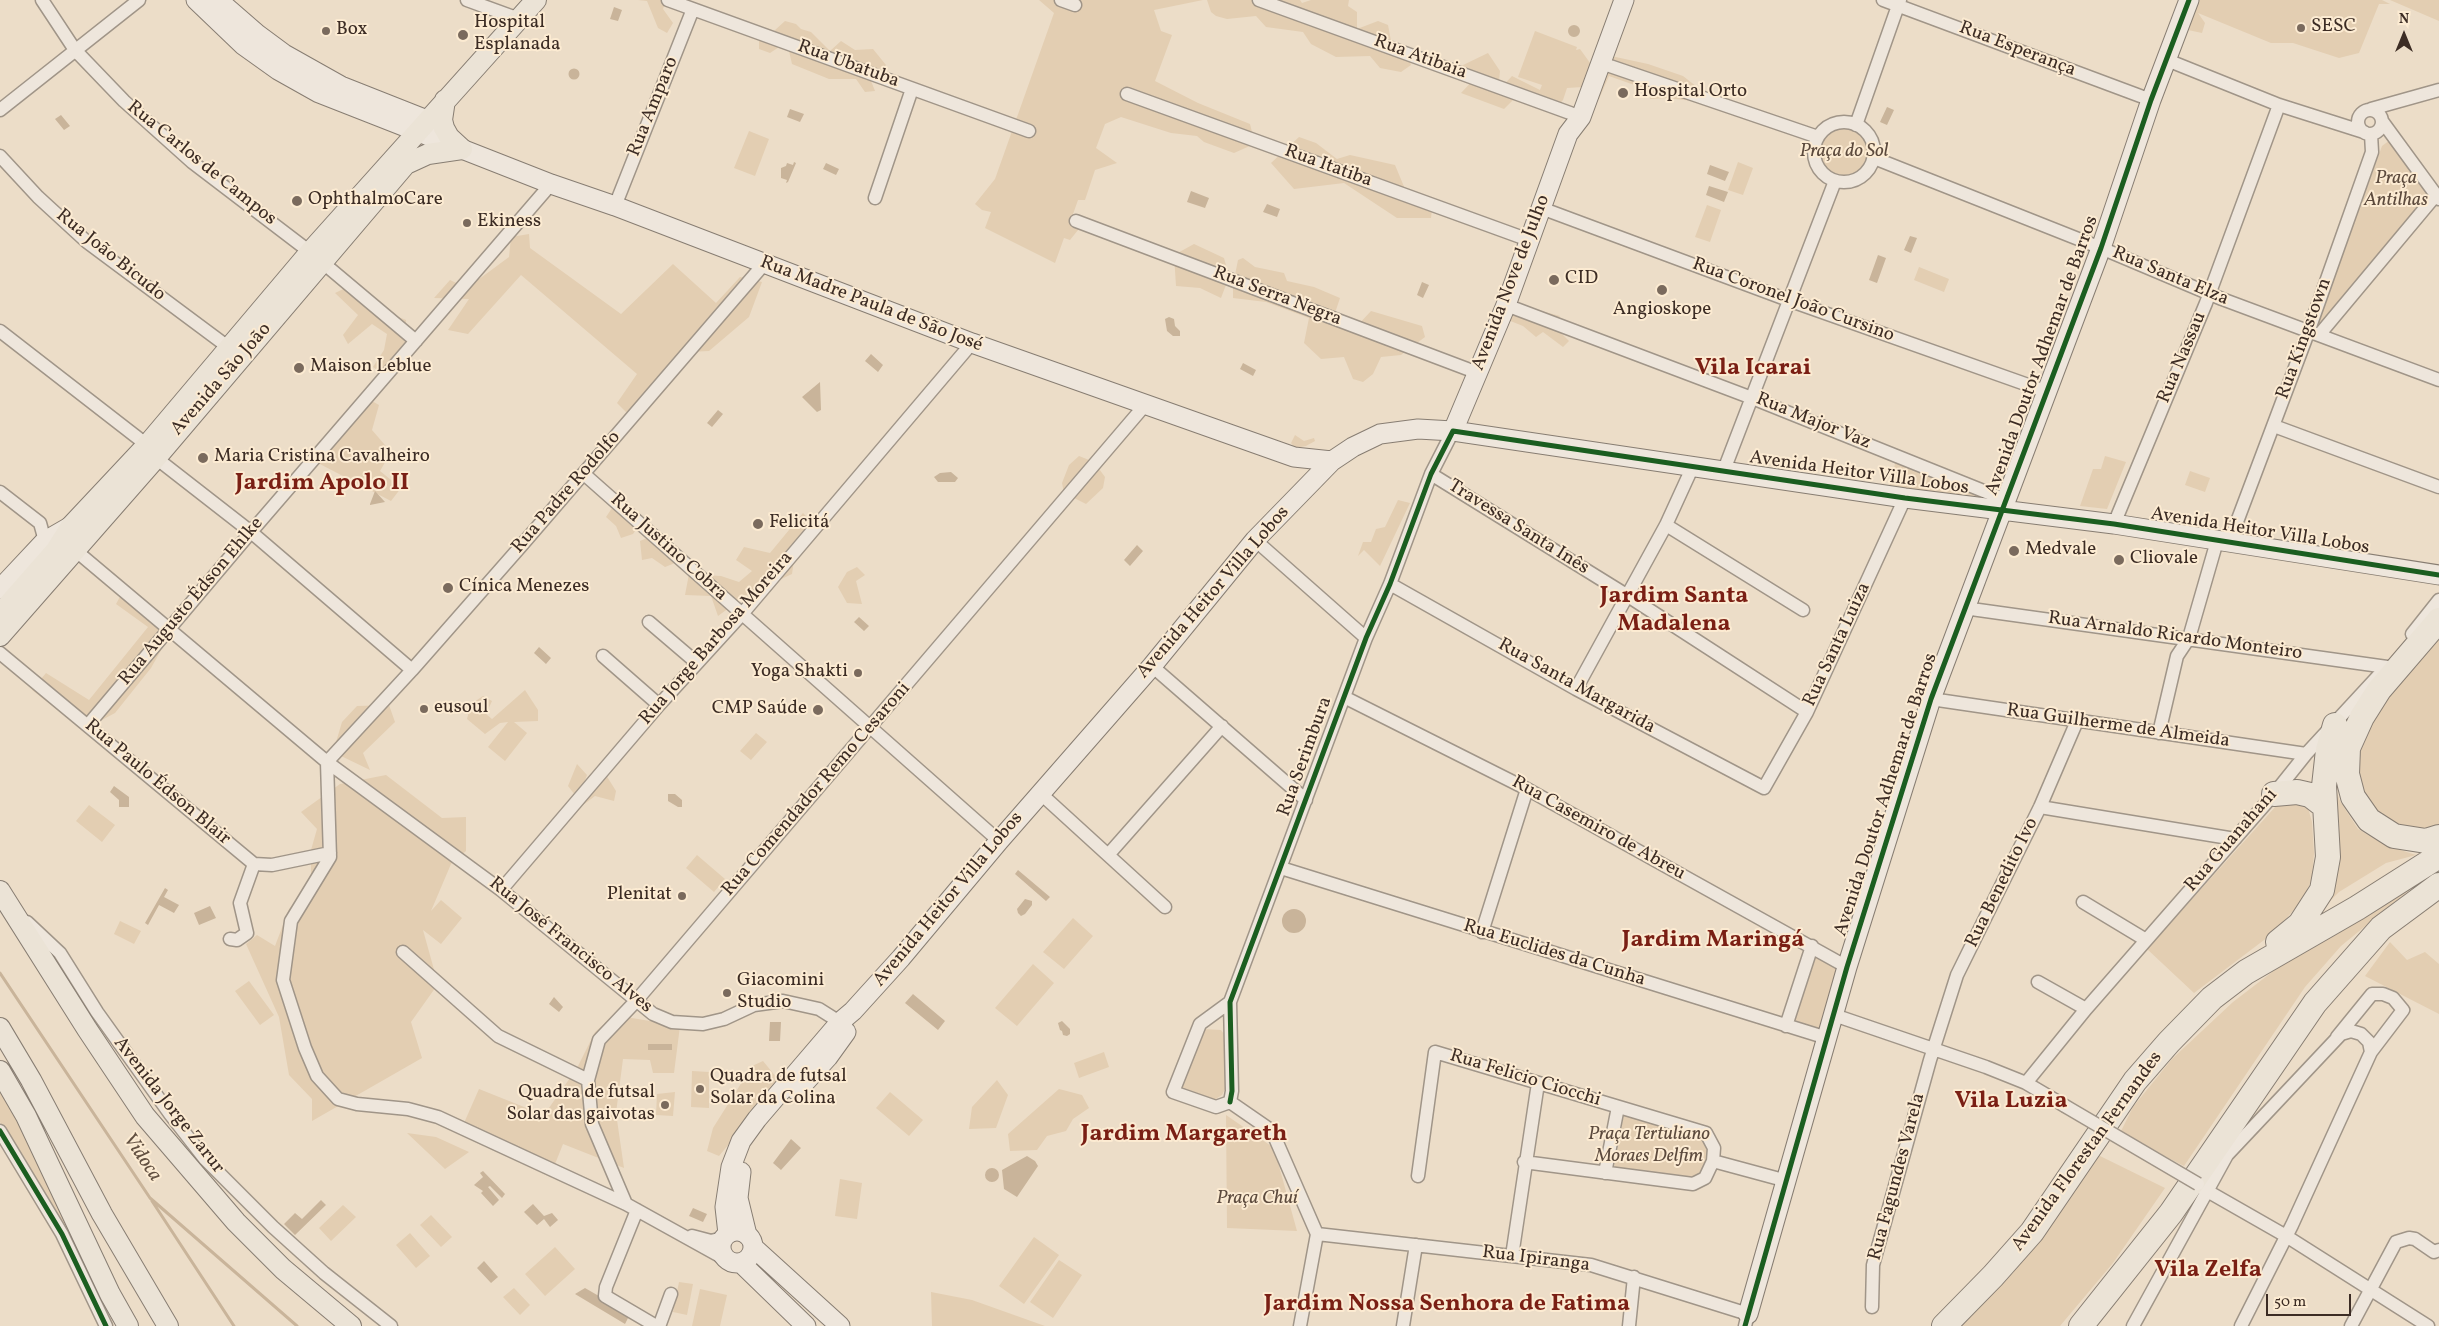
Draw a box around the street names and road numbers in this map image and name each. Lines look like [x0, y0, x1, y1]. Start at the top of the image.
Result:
street label: Rua Esperança [1955, 17, 2079, 83]
street label: Rua Atibaia [1370, 31, 1470, 85]
street label: Rua Ubatuba [794, 36, 902, 94]
street label: Rua Amparo [624, 54, 684, 160]
street label: Rua Carlos de Campos [122, 97, 280, 231]
street label: Rua Itatiba [1281, 141, 1375, 193]
street label: Avenida Nove de Julho [1468, 192, 1556, 374]
street label: Rua João Bicudo [51, 205, 169, 307]
street label: Avenida Doutor Adhemar de Barros [1982, 213, 2104, 499]
street label: Rua Santa Elza [2108, 242, 2232, 312]
street label: Rua Madre Paula de São José [756, 252, 986, 358]
street label: Rua Coronel João Cursino [1689, 254, 1897, 348]
street label: Rua Serra Negra [1209, 262, 1345, 332]
street label: Rua Kingstown [2273, 275, 2337, 403]
street label: Rua Nassau [2154, 309, 2212, 407]
street label: Avenida São João [167, 319, 277, 441]
street label: Rua Major Vaz [1752, 389, 1874, 455]
street label: Rua Padre Rodolfo [508, 427, 626, 559]
street label: Avenida Heitor Villa Lobos [1748, 447, 1970, 501]
street label: Travessa Santa Inês [1443, 475, 1593, 581]
street label: Rua Justino Cobra [605, 489, 731, 607]
street label: Avenida Heitor Villa Lobos [1133, 502, 1295, 684]
street label: Avenida Heitor Villa Lobos [2149, 503, 2371, 561]
street label: Rua Augusto Édson Ehlke [115, 513, 269, 691]
street label: Rua Jorge Barbosa Moreira [635, 548, 799, 730]
street label: Rua Santa Luiza [1799, 579, 1877, 711]
street label: Rua Arnaldo Ricardo Monteiro [2046, 608, 2304, 666]
street label: Rua Santa Margarida [1493, 634, 1659, 740]
street label: Avenida Doutor Adhemar de Barros [1830, 651, 1944, 939]
street label: Rua Comendador Remo Cesaroni [718, 678, 916, 902]
street label: Rua Serimbura [1274, 694, 1338, 820]
street label: Rua Guilherme de Almeida [2005, 700, 2231, 754]
street label: Rua Paulo Édson Blair [79, 715, 235, 851]
street label: Rua Casemiro de Abreu [1507, 772, 1689, 886]
street label: Rua Guanahani [2181, 785, 2283, 897]
street label: Avenida Heitor Villa Lobos [869, 808, 1029, 992]
street label: Rua Benedito Ivo [1962, 814, 2044, 952]
street label: Rua José Francisco Alves [484, 873, 656, 1019]
street label: Rua Euclides da Cunha [1460, 915, 1648, 993]
street label: Avenida Jorge Zarur [108, 1033, 228, 1179]
street label: Rua Felicio Ciocchi [1447, 1045, 1603, 1113]
street label: Avenida Florestan Fernandes [2008, 1048, 2168, 1256]
street label: Rua Fagundes Varela [1865, 1091, 1931, 1263]
street label: Rua Ipiranga [1481, 1242, 1591, 1278]

